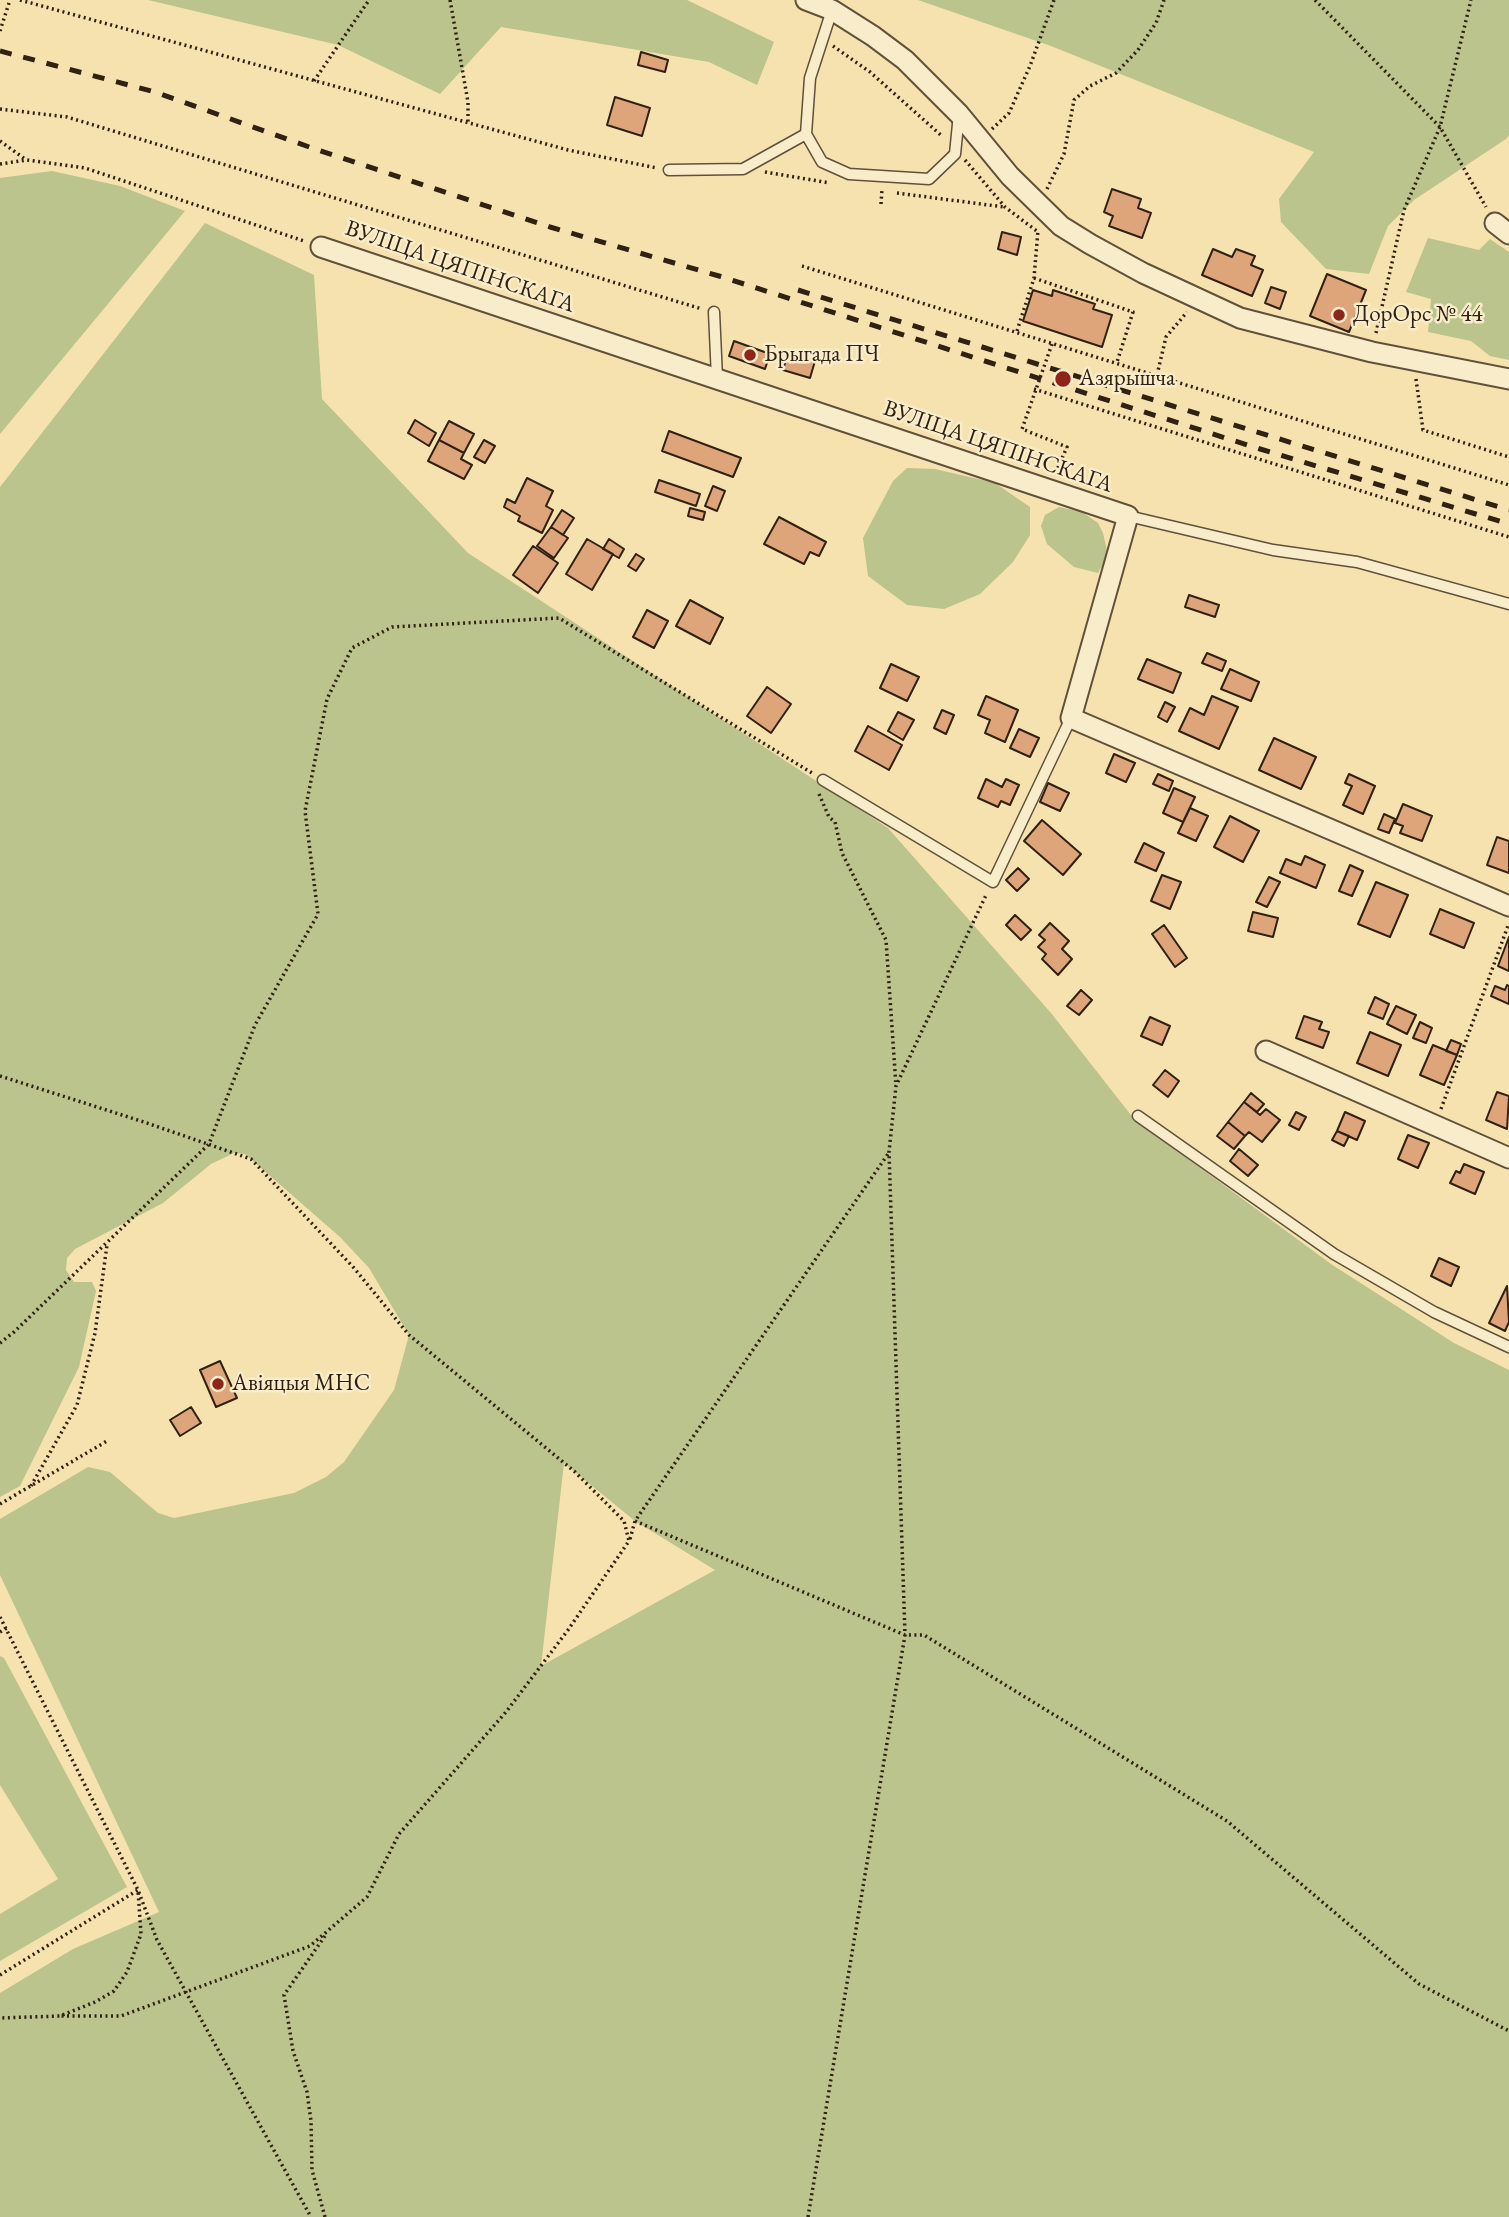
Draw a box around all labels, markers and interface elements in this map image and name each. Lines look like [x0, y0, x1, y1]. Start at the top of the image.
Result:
street label: ВУЛІЦА ЦЯПІНСКАГА [342, 215, 578, 319]
place label: ДорОрс № 44 [1353, 301, 1483, 329]
marker: ДорОрс № 44 [1331, 307, 1347, 323]
place label: Брыгада ПЧ [764, 341, 880, 369]
marker: Брыгада ПЧ [742, 347, 758, 363]
place label: Азярышча [1079, 365, 1175, 393]
marker: Азярышча [1053, 369, 1073, 389]
street label: ВУЛІЦА ЦЯПІНСКАГА [880, 395, 1116, 499]
place label: Авіяцыя МНС [232, 1370, 370, 1398]
marker: Авіяцыя МНС [210, 1376, 226, 1392]

